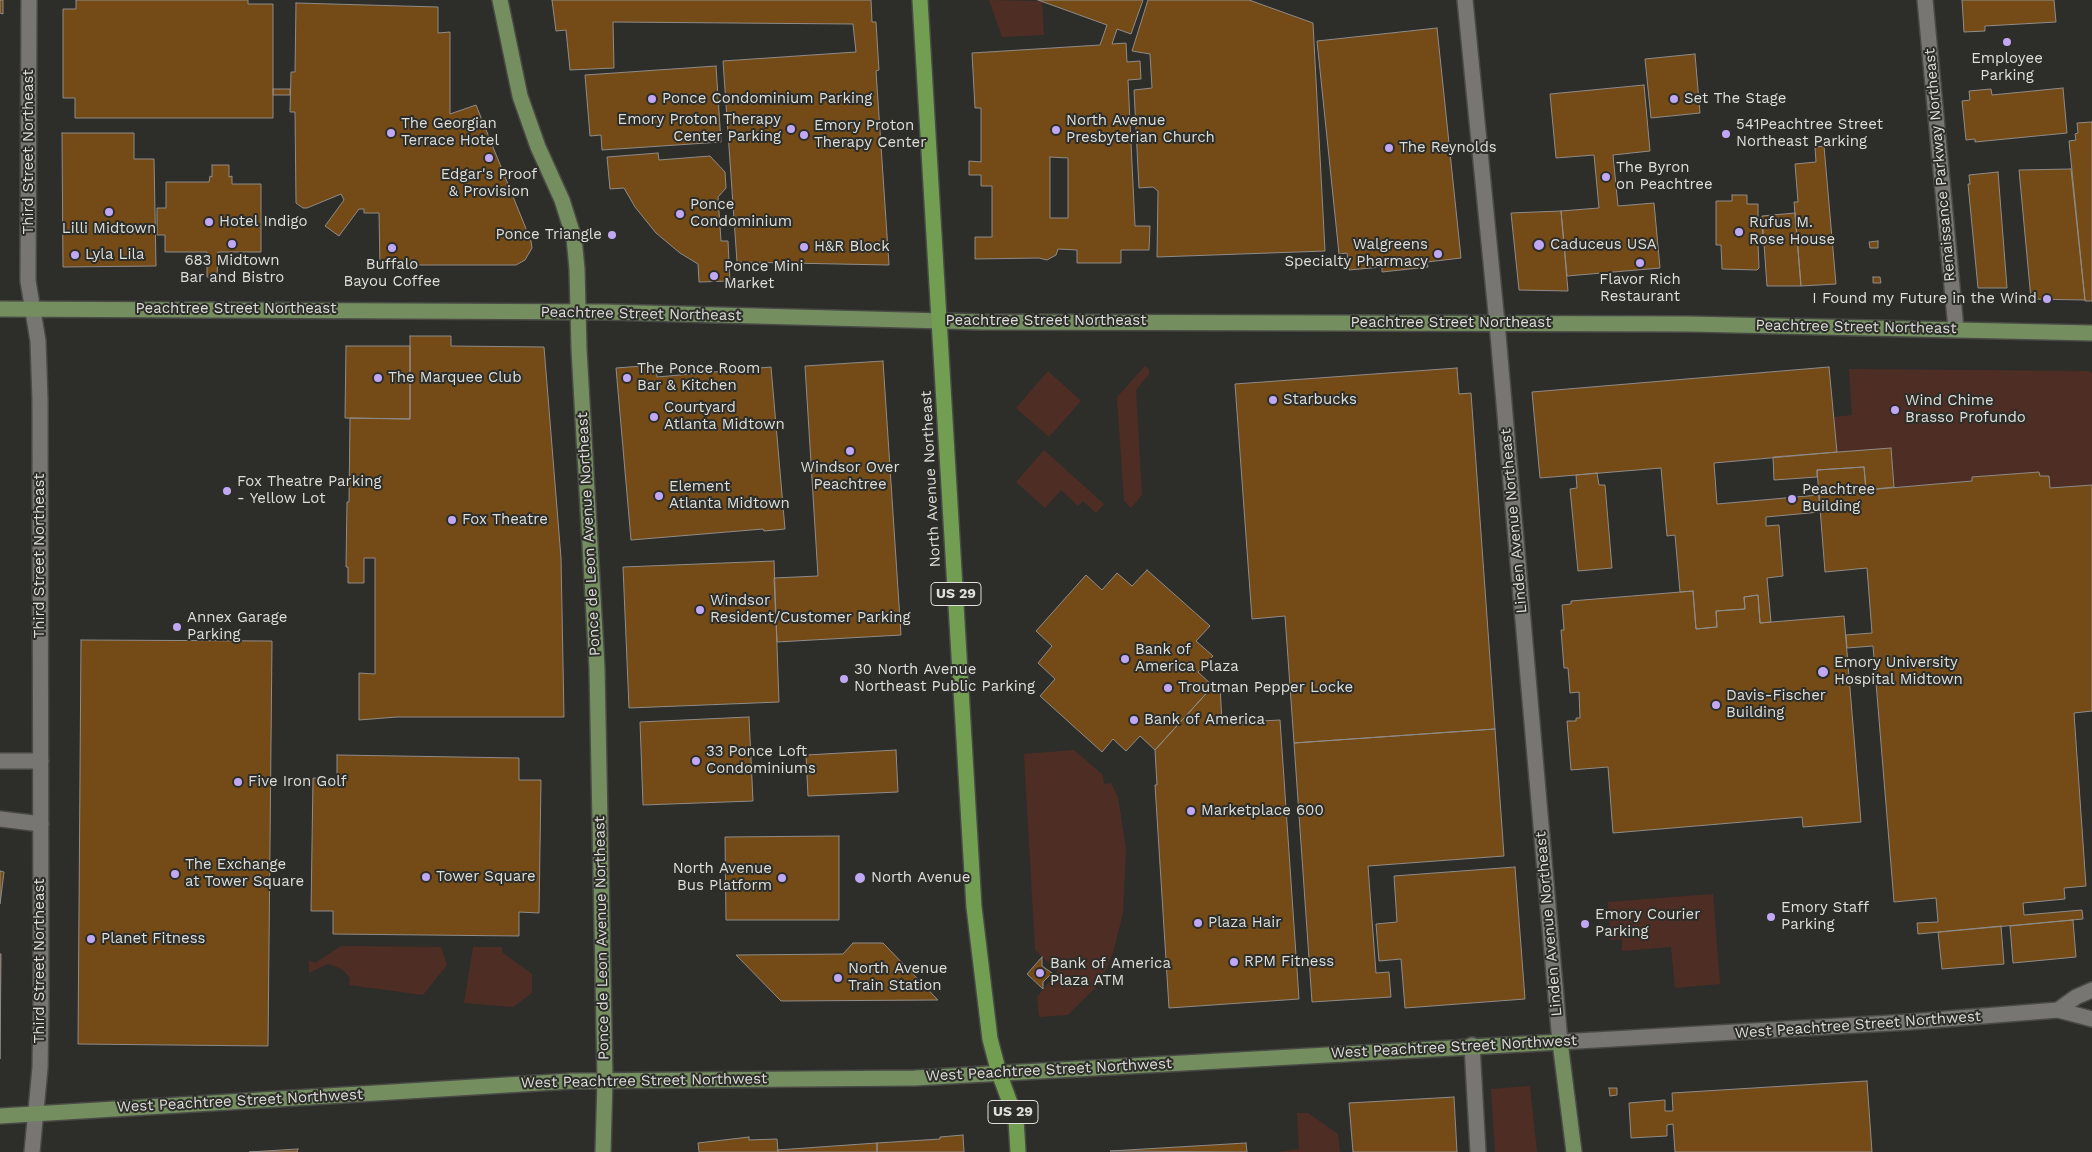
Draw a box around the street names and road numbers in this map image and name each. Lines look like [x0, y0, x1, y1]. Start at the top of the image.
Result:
street label: Renaissance Parkway Northeast [1921, 48, 1959, 282]
street label: Third Street Northeast [20, 69, 38, 235]
street label: Peachtree Street Northeast [135, 300, 337, 318]
street label: Peachtree Street Northeast [540, 303, 742, 325]
street label: Peachtree Street Northeast [945, 312, 1147, 330]
street label: Peachtree Street Northeast [1350, 314, 1552, 332]
street label: Peachtree Street Northeast [1755, 316, 1957, 338]
street label: North Avenue Northeast [917, 390, 945, 568]
street label: Ponce de Leon Avenue Northeast [574, 412, 604, 656]
street label: Linden Avenue Northeast [1497, 428, 1531, 614]
street label: Third Street Northeast [31, 473, 49, 639]
road number: US 29 [931, 582, 981, 606]
street label: Ponce de Leon Avenue Northeast [591, 816, 613, 1060]
street label: Linden Avenue Northeast [1532, 831, 1566, 1017]
street label: Third Street Northeast [31, 878, 49, 1044]
street label: West Peachtree Street Northwest [1734, 1007, 1982, 1043]
street label: West Peachtree Street Northwest [1330, 1032, 1578, 1062]
street label: West Peachtree Street Northwest [925, 1055, 1173, 1085]
street label: West Peachtree Street Northwest [521, 1070, 767, 1092]
street label: West Peachtree Street Northwest [116, 1086, 364, 1116]
road number: US 29 [988, 1100, 1038, 1124]

